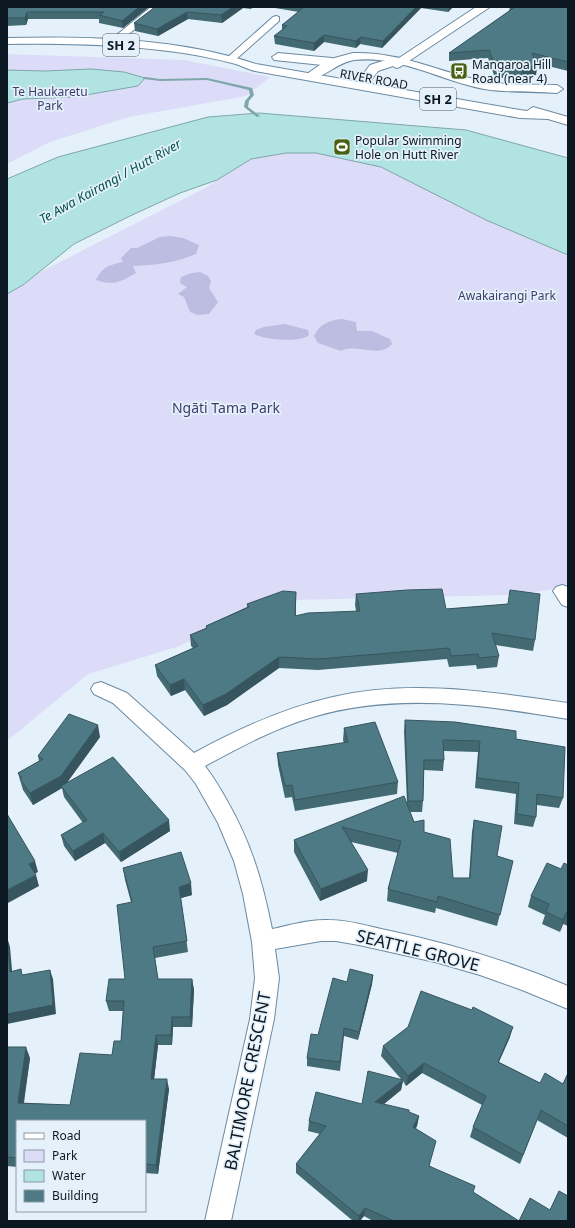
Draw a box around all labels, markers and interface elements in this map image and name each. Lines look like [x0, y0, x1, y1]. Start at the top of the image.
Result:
road number: SH 2 [103, 34, 139, 56]
place label: Mangaroa Hill Road (near 4) [472, 56, 551, 87]
bus stop icon: Mangaroa Hill Road (near 4) [449, 61, 469, 81]
street label: RIVER ROAD [339, 65, 410, 93]
park label: Te Haukaretu Park [12, 83, 88, 114]
road number: SH 2 [420, 88, 456, 110]
place label: Popular Swimming Hole on Hutt River [355, 132, 462, 163]
water label: Te Awa Kairangi / Hutt River [36, 134, 185, 228]
sports icon: Popular Swimming Hole on Hutt River [332, 137, 352, 157]
park label: Awakairangi Park [458, 287, 557, 304]
park label: Ngāti Tama Park [172, 398, 281, 417]
street label: SEATTLE GROVE [354, 924, 482, 976]
street label: BALTIMORE CRESCENT [218, 989, 276, 1172]
legend [16, 1120, 146, 1212]
text: Road [52, 1127, 81, 1144]
text: Park [52, 1147, 78, 1164]
text: Water [52, 1167, 86, 1184]
text: Building [52, 1187, 99, 1204]

